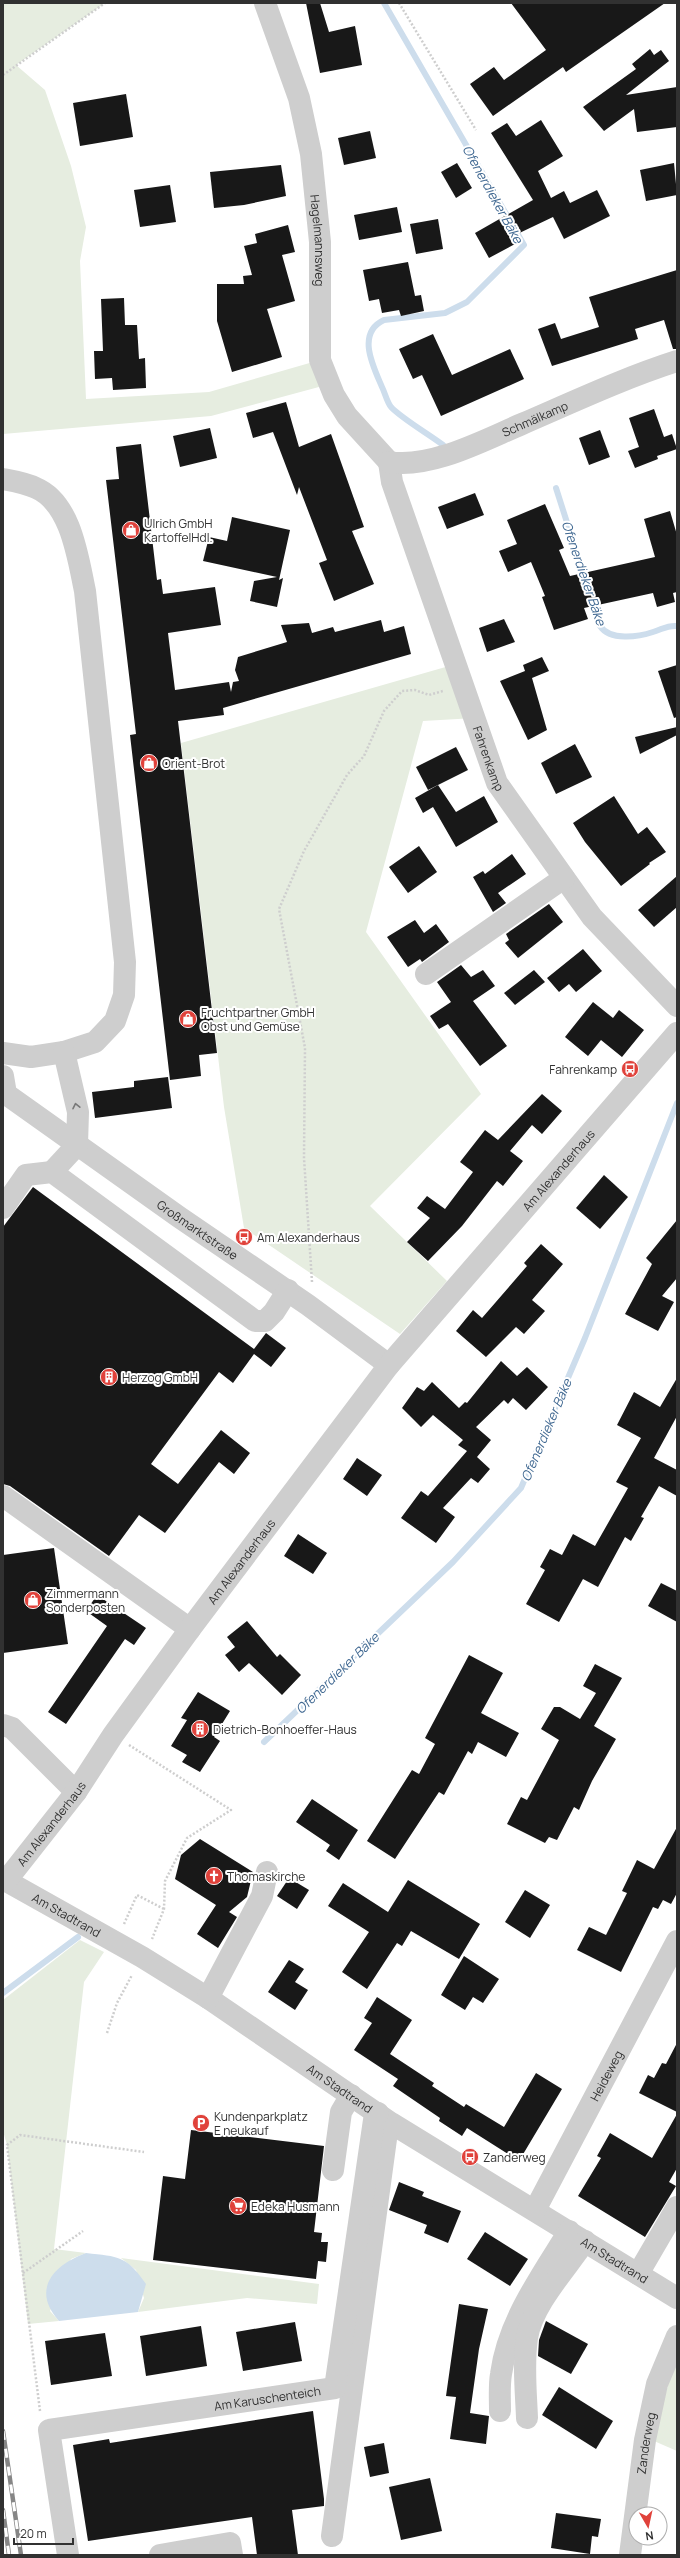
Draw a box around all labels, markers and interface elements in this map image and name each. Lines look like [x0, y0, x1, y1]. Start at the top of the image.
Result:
water label: Ofenerdieker Bäke [459, 142, 528, 248]
street label: Hagelmannsweg [307, 194, 329, 286]
street label: Schmälkamp [499, 396, 571, 440]
place label: Ulrich GmbH KartoffelHdl. [144, 515, 212, 546]
water label: Ofenerdieker Bäke [558, 518, 611, 629]
shop icon: Ulrich GmbH KartoffelHdl. [121, 520, 141, 540]
street label: Fahrenkamp [469, 724, 508, 794]
shop icon: Orient-Brot [139, 753, 159, 773]
place label: Orient-Brot [162, 755, 225, 772]
place label: Fruchtpartner GmbH Obst und Gemüse [201, 1004, 315, 1035]
shop icon: Fruchtpartner GmbH Obst und Gemüse [178, 1009, 198, 1029]
bus stop icon: Fahrenkamp [620, 1059, 640, 1079]
place label: Fahrenkamp [549, 1061, 617, 1078]
one-way arrow [73, 1103, 81, 1109]
street label: Am Alexanderhaus [518, 1125, 598, 1214]
street label: Großmarktstraße [154, 1196, 242, 1263]
bus stop icon: Am Alexanderhaus [234, 1227, 254, 1247]
place label: Am Alexanderhaus [257, 1229, 360, 1246]
building icon: Herzog GmbH [99, 1367, 119, 1387]
place label: Herzog GmbH [122, 1369, 198, 1386]
water label: Ofenerdieker Bäke [516, 1375, 576, 1484]
street label: Am Alexanderhaus [203, 1515, 279, 1608]
place label: Zimmermann Sonderposten [46, 1585, 125, 1616]
shop icon: Zimmermann Sonderposten [23, 1590, 43, 1610]
water label: Ofenerdieker Bäke [291, 1627, 384, 1718]
building icon: Dietrich-Bonhoeffer-Haus [190, 1719, 210, 1739]
place label: Dietrich-Bonhoeffer-Haus [213, 1721, 357, 1738]
street label: Am Alexanderhaus [13, 1778, 89, 1869]
church icon: Thomaskirche [204, 1866, 224, 1886]
place label: Thomaskirche [227, 1868, 305, 1885]
street label: Am Stadtrand [29, 1889, 104, 1941]
street label: Heideweg [586, 2047, 626, 2104]
street label: Am Stadtrand [304, 2060, 376, 2117]
place label: Kundenparkplatz E neukauf [214, 2108, 308, 2139]
parking icon: Kundenparkplatz E neukauf [191, 2113, 211, 2133]
bus stop icon: Zanderweg [460, 2147, 480, 2167]
place label: Zanderweg [483, 2149, 546, 2166]
supermarket icon: Edeka Husmann [228, 2196, 248, 2216]
place label: Edeka Husmann [251, 2198, 340, 2215]
street label: Am Stadtrand [578, 2233, 652, 2287]
street label: Am Karuschenteich [213, 2382, 322, 2414]
street label: Zanderweg [632, 2410, 659, 2475]
north arrow [628, 2506, 668, 2546]
scale bar [14, 2520, 73, 2546]
text: 20 m [20, 2525, 47, 2542]
text: N [644, 2528, 655, 2544]

